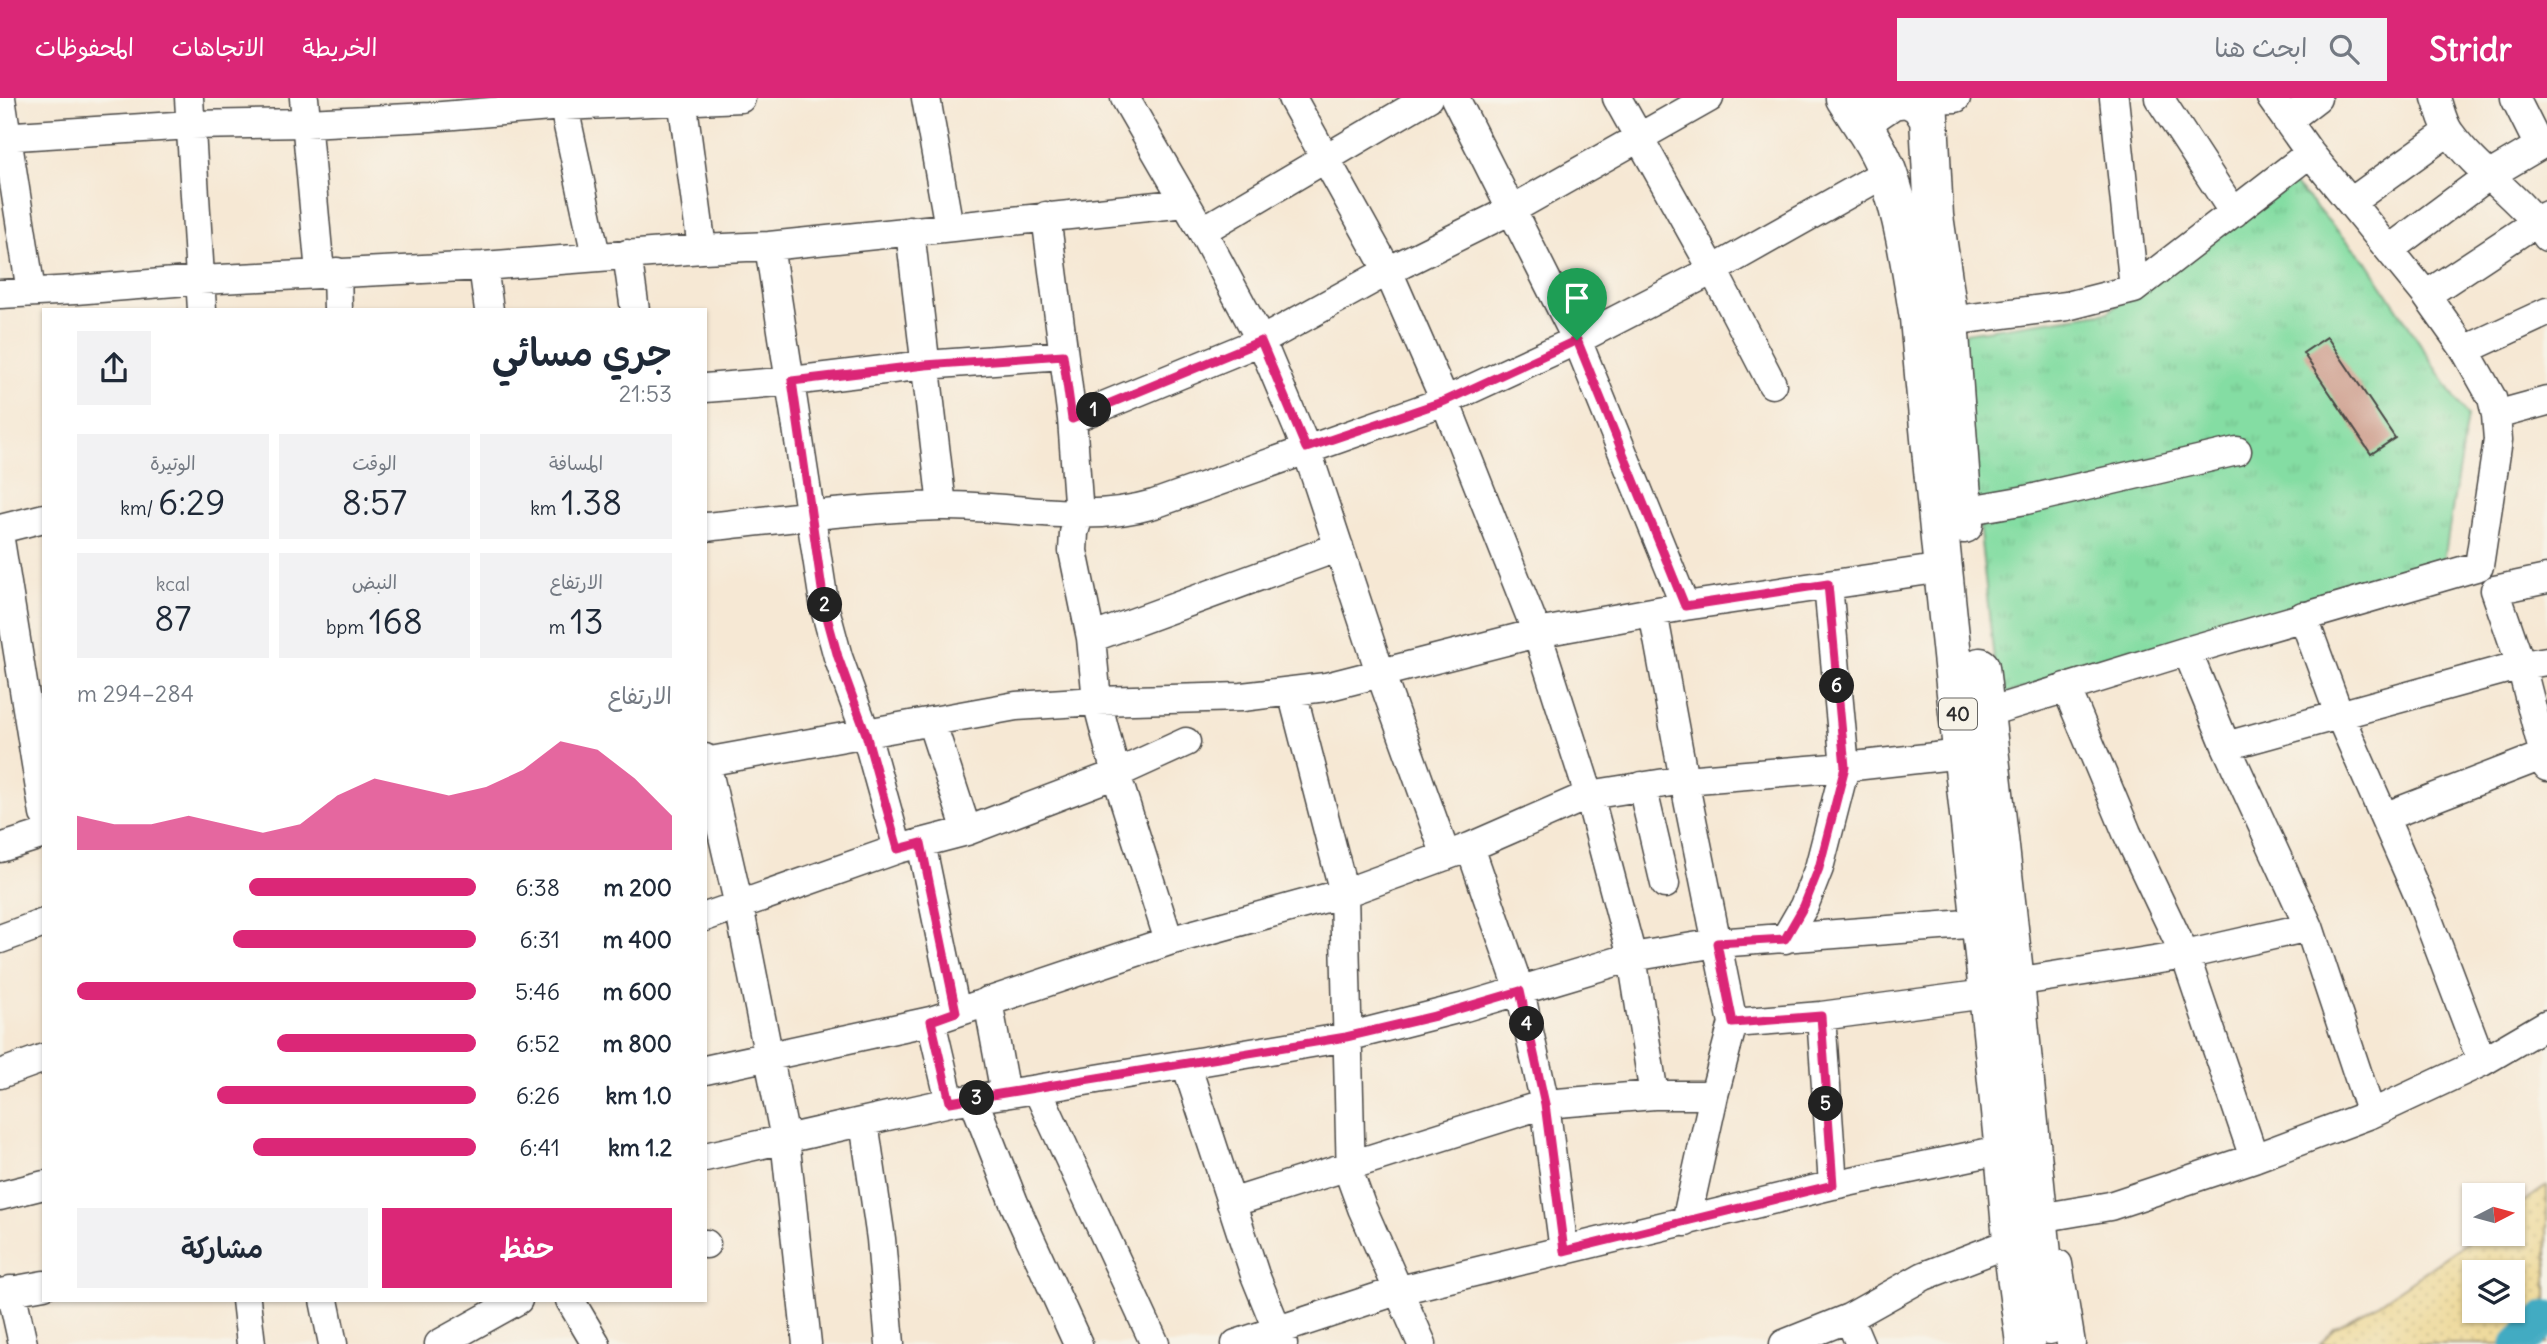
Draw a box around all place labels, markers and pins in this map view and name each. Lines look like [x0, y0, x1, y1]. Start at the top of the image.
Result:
pin [1547, 268, 1607, 340]
pin: 1 [1076, 392, 1112, 428]
pin: 2 [808, 588, 842, 622]
pin: 6 [1820, 668, 1854, 704]
pin: 4 [1510, 1006, 1544, 1042]
pin: 3 [960, 1080, 995, 1116]
pin: 5 [1808, 1086, 1843, 1122]

